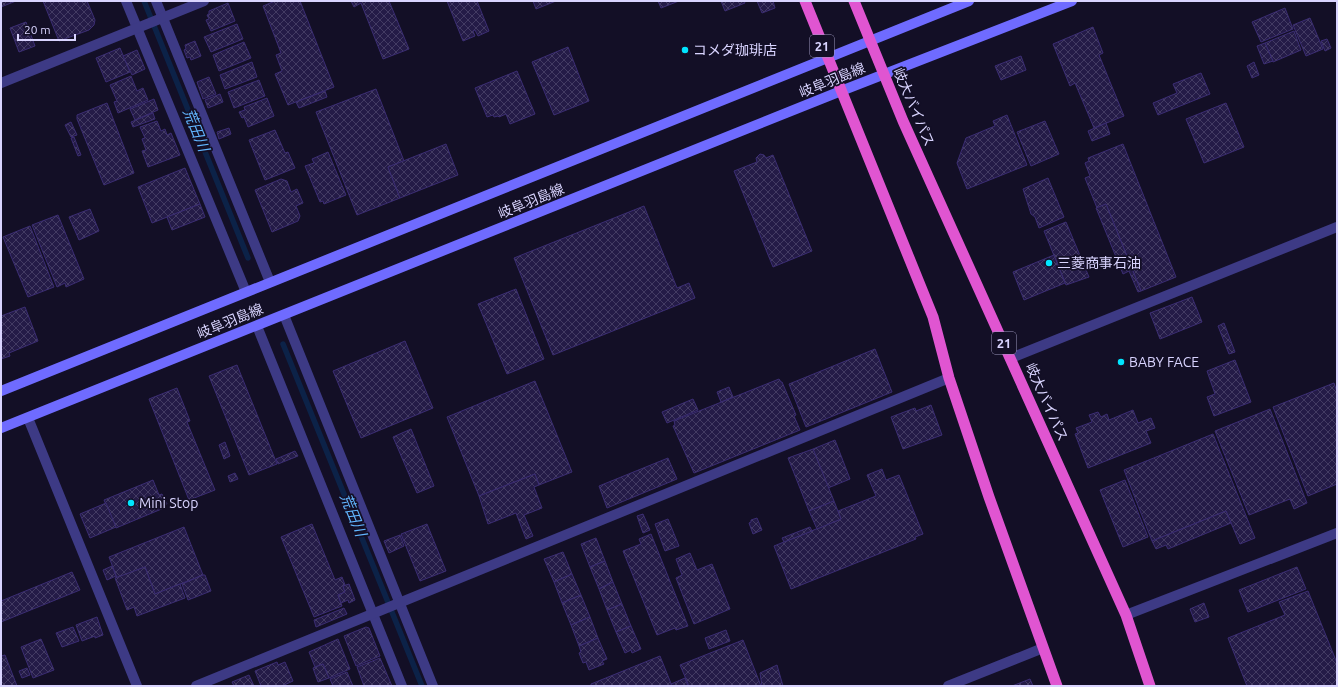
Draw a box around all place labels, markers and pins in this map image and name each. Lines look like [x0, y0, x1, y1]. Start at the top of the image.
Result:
place label: コメダ珈琲店 [693, 42, 777, 58]
marker: コメダ珈琲店 [680, 45, 690, 55]
place label: 三菱商事石油 [1057, 255, 1141, 271]
marker: 三菱商事石油 [1044, 258, 1054, 268]
place label: BABY FACE [1129, 354, 1199, 370]
marker: BABY FACE [1116, 357, 1126, 367]
place label: Mini Stop [139, 495, 198, 511]
marker: Mini Stop [126, 498, 136, 508]

